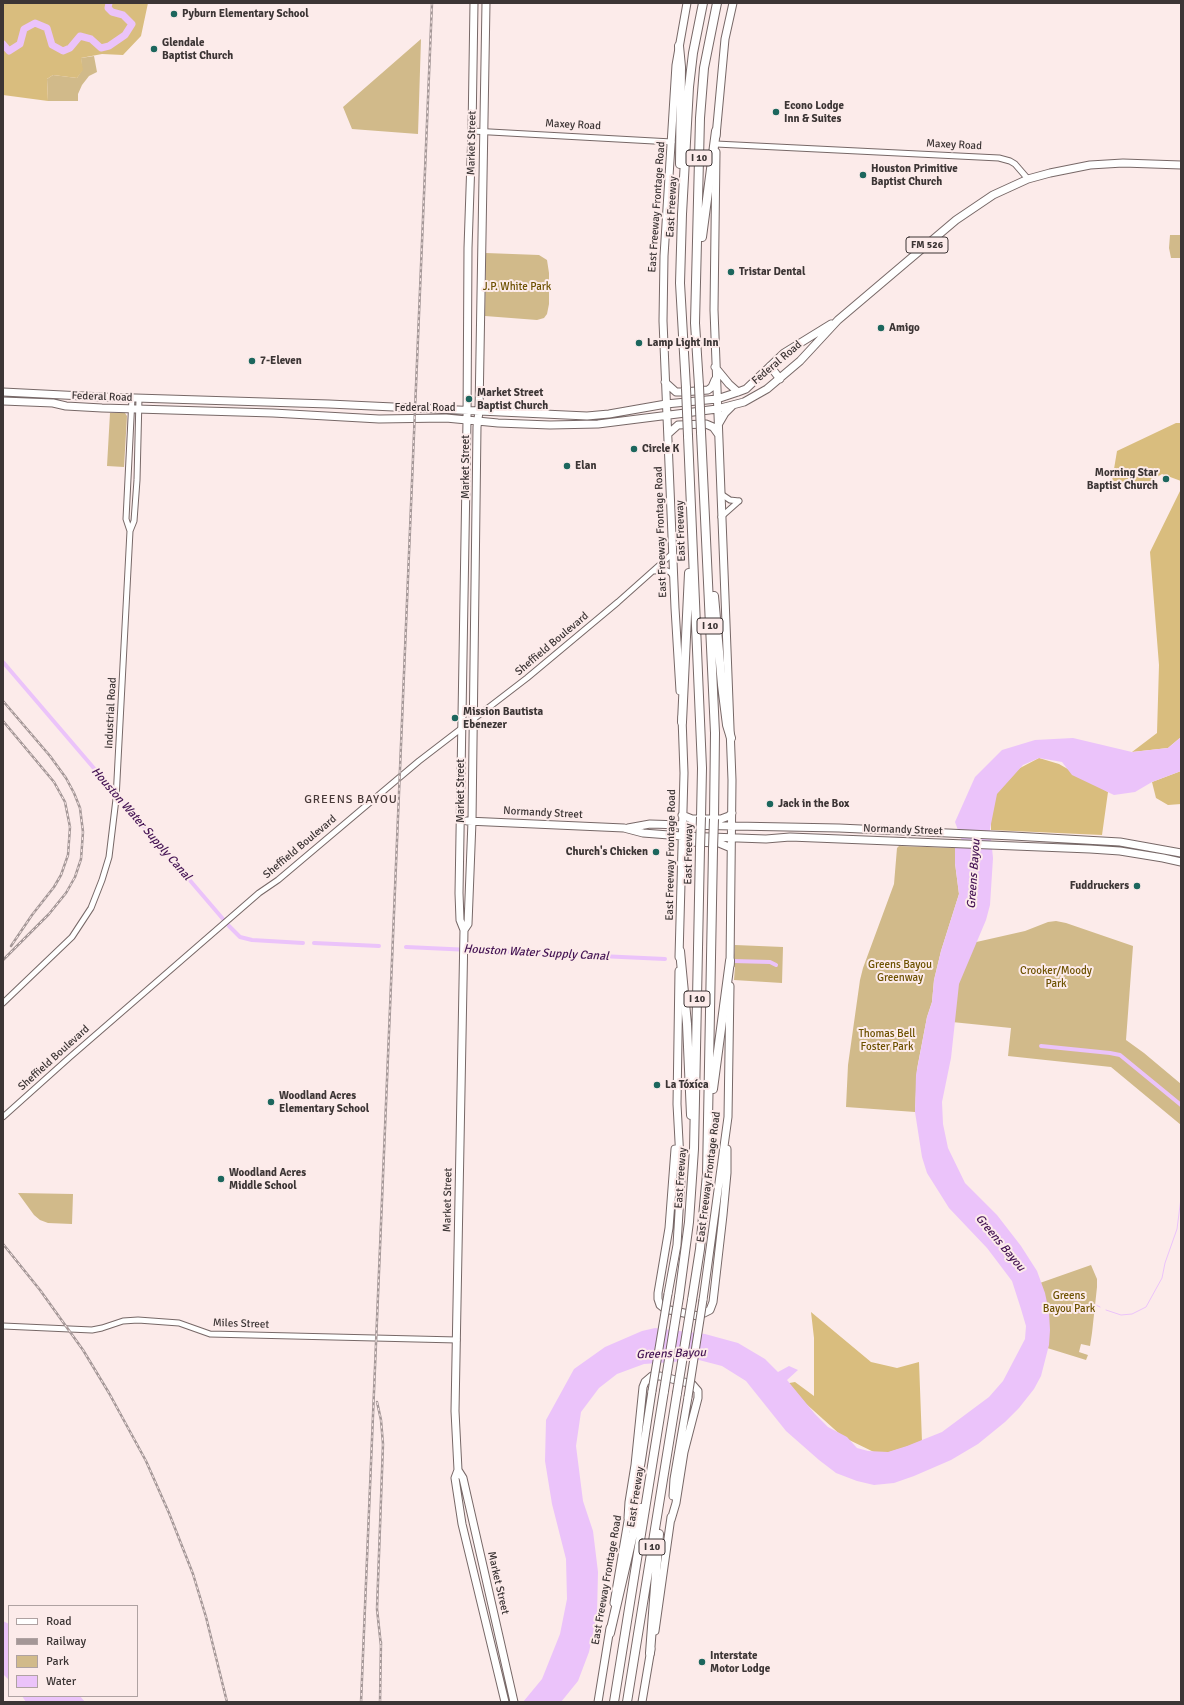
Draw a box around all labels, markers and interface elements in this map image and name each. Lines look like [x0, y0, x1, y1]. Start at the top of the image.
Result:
place label: Pyburn Elementary School [182, 7, 309, 21]
marker: Pyburn Elementary School [169, 9, 179, 19]
place label: Glendale Baptist Church [162, 36, 233, 62]
marker: Glendale Baptist Church [149, 44, 159, 54]
place label: Econo Lodge Inn & Suites [784, 99, 844, 125]
marker: Econo Lodge Inn & Suites [771, 107, 781, 117]
street label: Market Street [465, 111, 479, 175]
street label: Maxey Road [545, 117, 601, 133]
street label: Maxey Road [926, 137, 982, 153]
street label: East Freeway Frontage Road [646, 141, 668, 273]
road number: I 10 [686, 150, 712, 166]
place label: Houston Primitive Baptist Church [871, 162, 958, 188]
marker: Houston Primitive Baptist Church [858, 170, 868, 180]
street label: East Freeway [664, 176, 680, 238]
road number: FM 526 [906, 237, 948, 253]
place label: Tristar Dental [739, 265, 805, 279]
marker: Tristar Dental [726, 267, 736, 277]
park label: J.P. White Park [483, 280, 551, 294]
place label: Amigo [889, 321, 920, 335]
marker: Amigo [876, 323, 886, 333]
place label: Lamp Light Inn [647, 336, 718, 350]
marker: Lamp Light Inn [634, 338, 644, 348]
street label: Federal Road [749, 338, 805, 388]
place label: 7-Eleven [260, 354, 302, 368]
marker: 7-Eleven [247, 356, 257, 366]
place label: Market Street Baptist Church [477, 386, 548, 412]
street label: Federal Road [71, 389, 133, 405]
marker: Market Street Baptist Church [464, 394, 474, 404]
street label: Federal Road [394, 401, 456, 415]
street label: Market Street [459, 435, 473, 499]
place label: Circle K [642, 442, 679, 456]
marker: Circle K [629, 444, 639, 454]
place label: Elan [575, 459, 596, 473]
marker: Elan [562, 461, 572, 471]
street label: East Freeway Frontage Road [652, 466, 670, 598]
place label: Morning Star Baptist Church [1087, 466, 1158, 492]
marker: Morning Star Baptist Church [1161, 474, 1171, 484]
street label: East Freeway [673, 500, 689, 562]
street label: Sheffield Boulevard [513, 610, 591, 678]
road number: I 10 [697, 618, 723, 634]
street label: Industrial Road [103, 677, 119, 749]
place label: Mission Bautista Ebenezer [463, 705, 543, 731]
marker: Mission Bautista Ebenezer [450, 713, 460, 723]
street label: Market Street [454, 759, 468, 823]
water label: Houston Water Supply Canal [88, 764, 194, 884]
street label: East Freeway Frontage Road [663, 789, 679, 921]
district label: GREENS BAYOU [304, 793, 398, 807]
place label: Jack in the Box [778, 797, 849, 811]
marker: Jack in the Box [765, 799, 775, 809]
street label: Normandy Street [503, 804, 583, 822]
street label: Sheffield Boulevard [261, 813, 339, 881]
street label: Normandy Street [863, 822, 943, 838]
street label: East Freeway [682, 823, 696, 885]
water label: Greens Bayou [964, 839, 984, 909]
place label: Church's Chicken [566, 845, 648, 859]
marker: Church's Chicken [651, 847, 661, 857]
place label: Fuddruckers [1070, 879, 1129, 893]
marker: Fuddruckers [1132, 881, 1142, 891]
water label: Houston Water Supply Canal [463, 942, 609, 964]
park label: Greens Bayou Greenway [868, 958, 932, 984]
park label: Crooker/Moody Park [1020, 964, 1092, 990]
road number: I 10 [684, 991, 710, 1007]
street label: Sheffield Boulevard [16, 1022, 92, 1094]
park label: Thomas Bell Foster Park [858, 1027, 916, 1053]
place label: La Tóxíca [665, 1078, 709, 1092]
marker: La Tóxíca [652, 1080, 662, 1090]
place label: Woodland Acres Elementary School [279, 1089, 369, 1115]
marker: Woodland Acres Elementary School [266, 1097, 276, 1107]
street label: East Freeway Frontage Road [694, 1111, 724, 1243]
street label: East Freeway [672, 1147, 690, 1209]
place label: Woodland Acres Middle School [229, 1166, 306, 1192]
street label: Market Street [441, 1168, 455, 1232]
marker: Woodland Acres Middle School [216, 1174, 226, 1184]
water label: Greens Bayou [972, 1212, 1028, 1274]
park label: Greens Bayou Park [1043, 1289, 1095, 1315]
street label: Miles Street [213, 1316, 269, 1332]
water label: Greens Bayou [636, 1346, 706, 1362]
street label: East Freeway [625, 1466, 647, 1528]
street label: East Freeway Frontage Road [589, 1514, 625, 1646]
road number: I 10 [639, 1539, 665, 1555]
street label: Market Street [484, 1550, 512, 1616]
legend [8, 1605, 138, 1697]
text: Road [46, 1614, 72, 1629]
text: Railway [46, 1634, 86, 1649]
place label: Interstate Motor Lodge [710, 1649, 770, 1675]
text: Park [46, 1654, 69, 1669]
marker: Interstate Motor Lodge [697, 1657, 707, 1667]
text: Water [46, 1674, 76, 1689]

